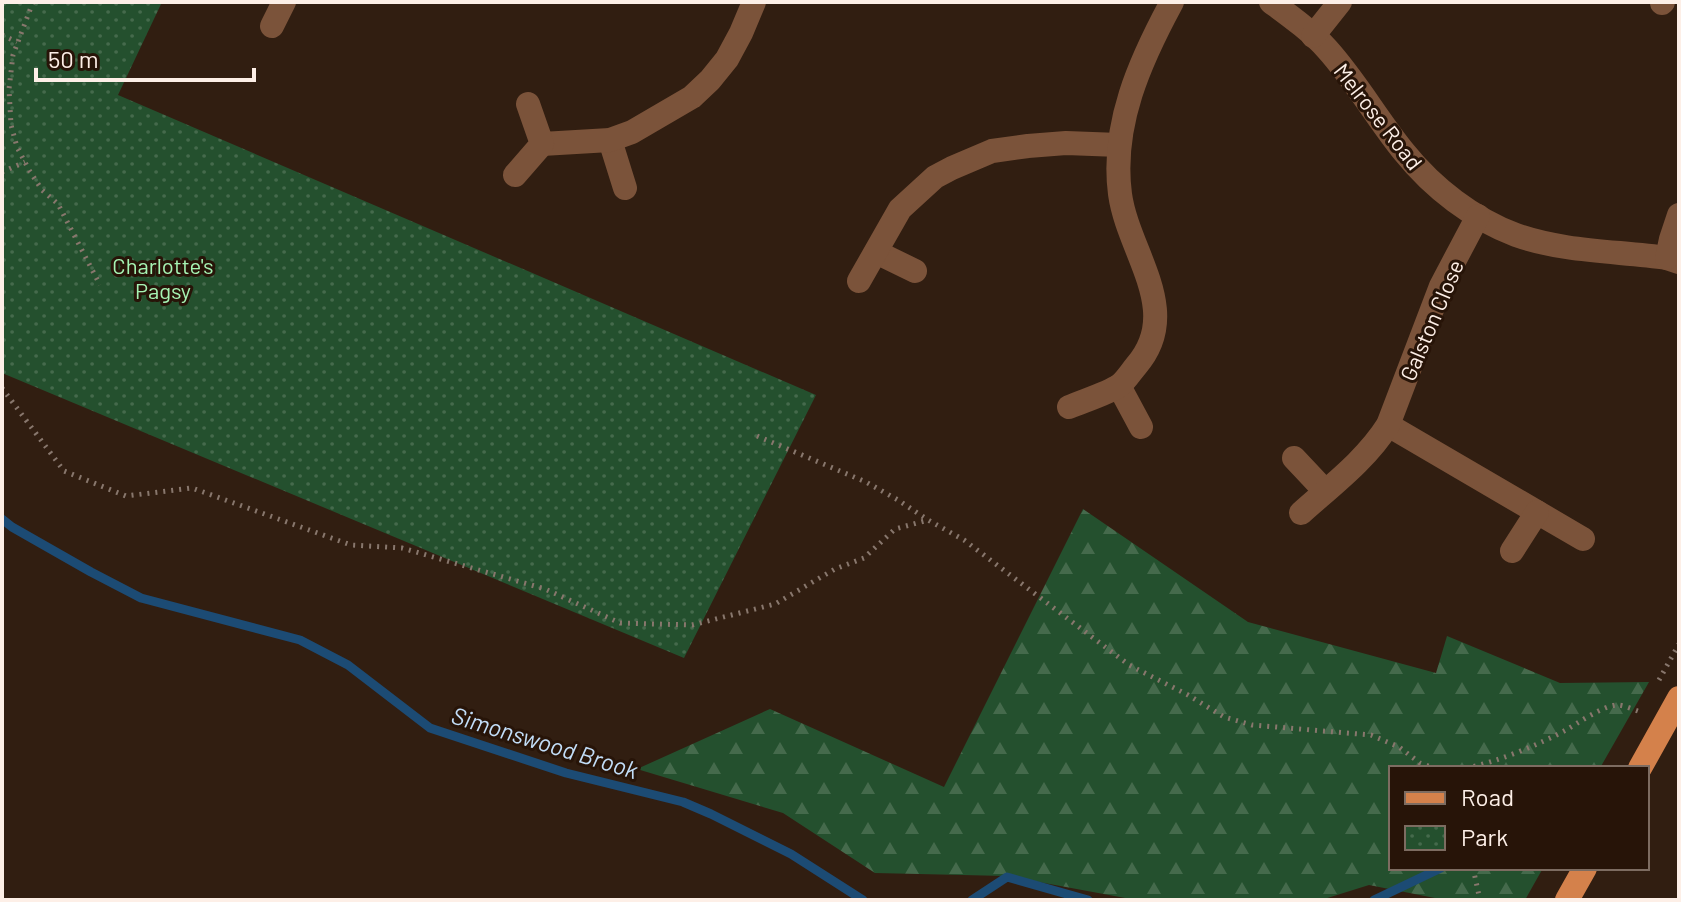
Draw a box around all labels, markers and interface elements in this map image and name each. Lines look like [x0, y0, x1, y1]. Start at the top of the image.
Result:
scale bar [36, 32, 254, 82]
text: 50 m [48, 44, 99, 73]
street label: Melrose Road [1329, 58, 1429, 174]
park label: Charlotte's Pagsy [112, 252, 214, 303]
street label: Galston Close [1394, 256, 1468, 384]
water label: Simonswood Brook [448, 700, 642, 784]
legend [1389, 766, 1649, 870]
text: Road [1461, 782, 1514, 811]
text: Park [1461, 822, 1508, 851]

